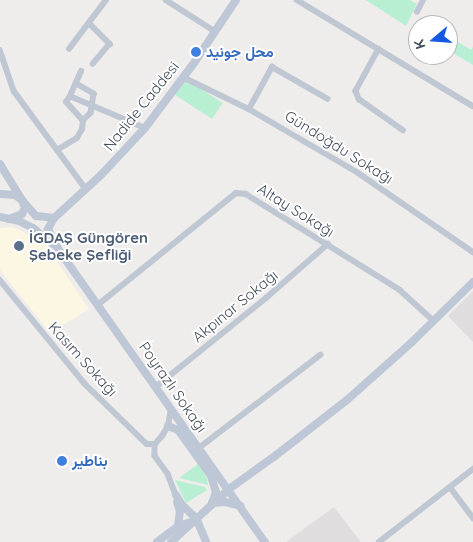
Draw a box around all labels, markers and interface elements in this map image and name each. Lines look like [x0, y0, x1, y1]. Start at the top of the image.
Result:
north arrow [408, 15, 458, 65]
text: K [410, 37, 430, 51]
place label: محل جونيد [206, 43, 274, 61]
marker: محل جونيد [190, 46, 202, 58]
street label: Nadide Caddesi [99, 58, 183, 154]
street label: Gündoğdu Sokağı [282, 106, 396, 188]
street label: Altay Sokağı [254, 179, 338, 241]
place label: İGDAŞ Güngören Şebeke Şefliği [29, 228, 148, 263]
marker: İGDAŞ Güngören Şebeke Şefliği [13, 240, 25, 252]
street label: Akpınar Sokağı [189, 266, 281, 346]
street label: Kasım Sokağı [45, 318, 121, 400]
street label: Poyrazlı Sokağı [135, 338, 211, 436]
place label: بناطير [72, 452, 108, 470]
marker: بناطير [56, 455, 68, 467]

